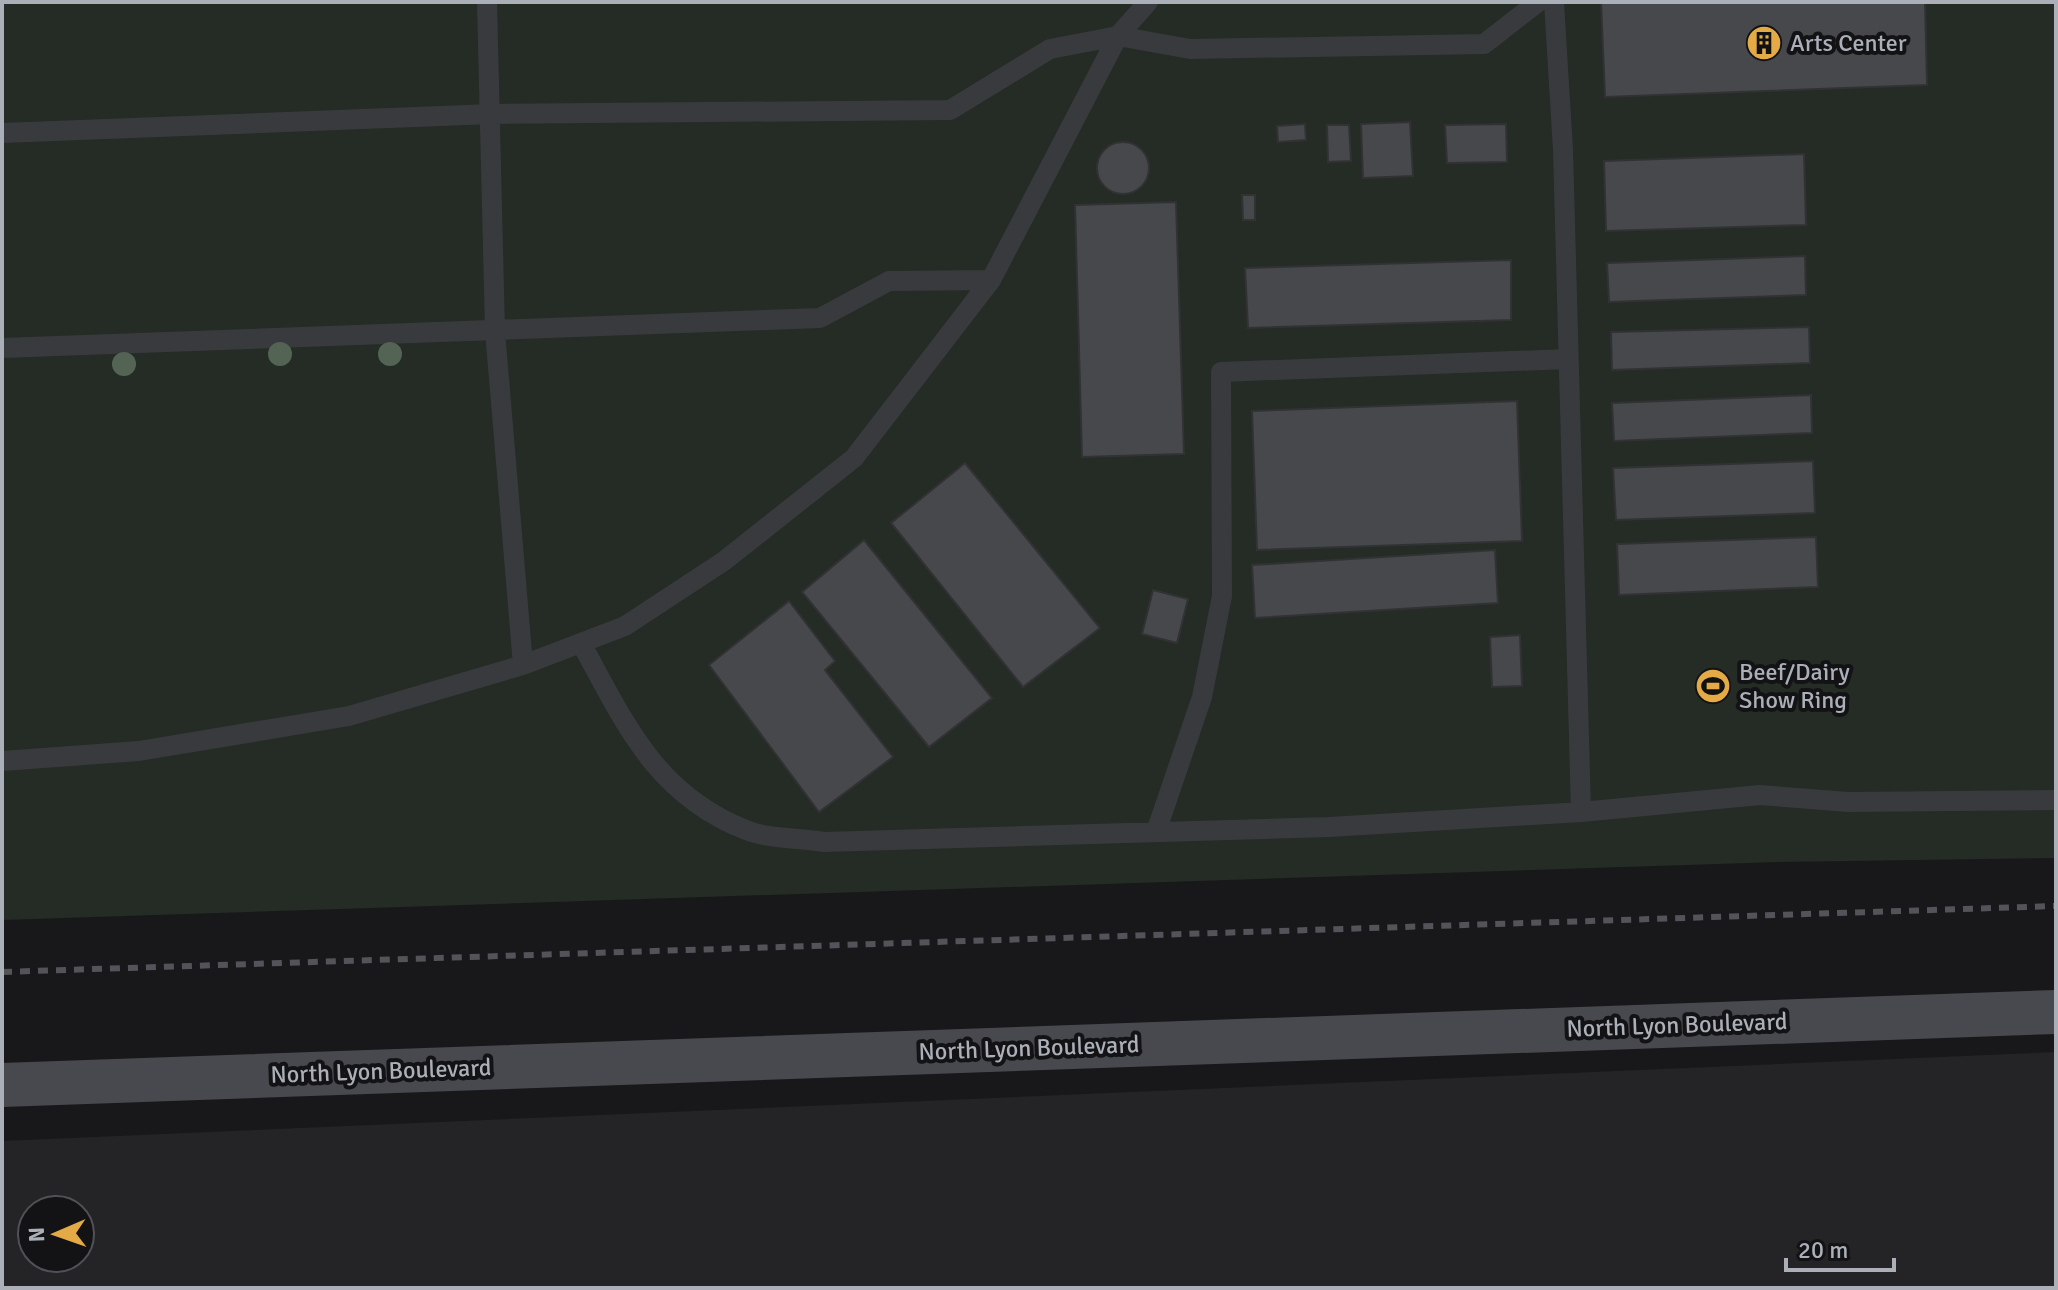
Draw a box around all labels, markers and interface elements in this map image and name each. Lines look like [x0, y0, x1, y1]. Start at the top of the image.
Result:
building icon: Arts Center [1745, 24, 1783, 62]
place label: Arts Center [1790, 28, 1907, 58]
place label: Beef/Dairy Show Ring [1739, 657, 1850, 715]
sports icon: Beef/Dairy Show Ring [1694, 667, 1732, 705]
street label: North Lyon Boulevard [1566, 1006, 1788, 1044]
street label: North Lyon Boulevard [918, 1029, 1140, 1067]
street label: North Lyon Boulevard [270, 1052, 492, 1090]
north arrow [16, 1194, 96, 1274]
scale bar [1786, 1222, 1894, 1272]
text: N [23, 1227, 50, 1243]
text: 20 m [1798, 1235, 1848, 1265]

